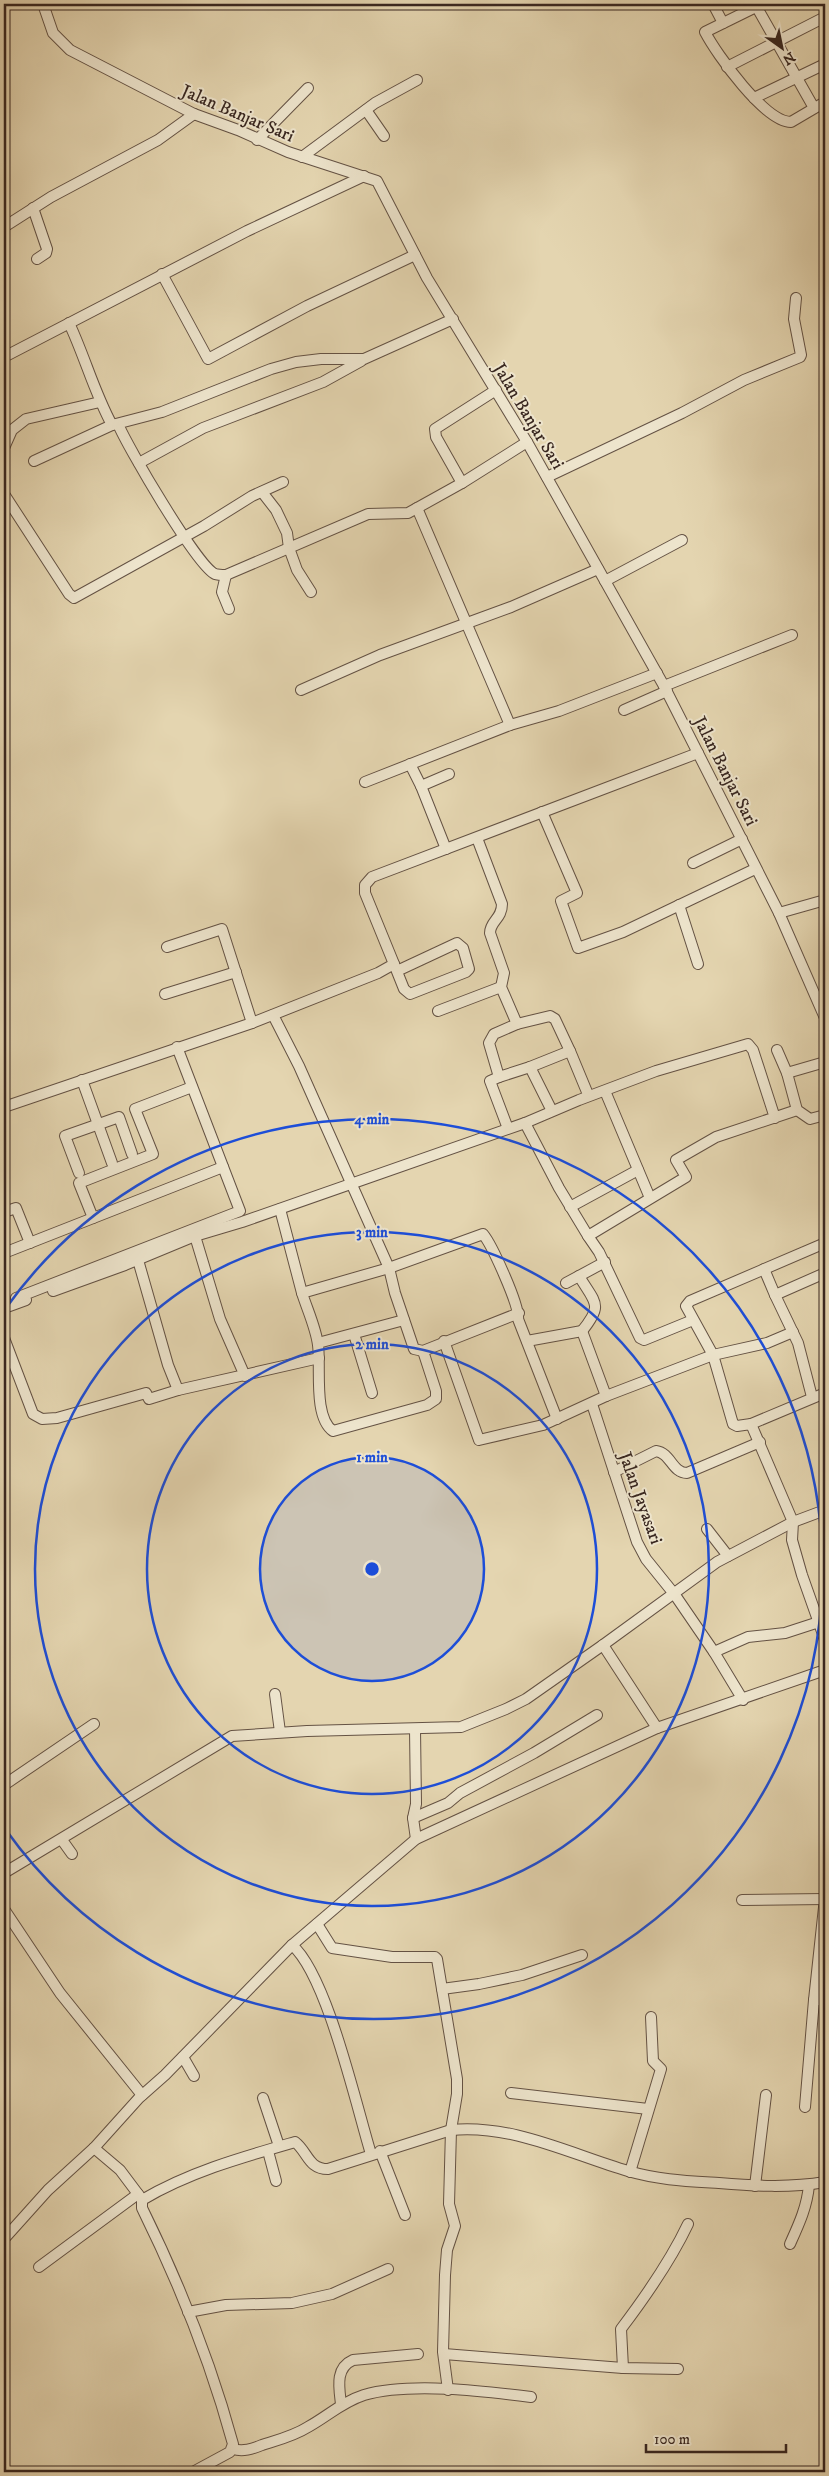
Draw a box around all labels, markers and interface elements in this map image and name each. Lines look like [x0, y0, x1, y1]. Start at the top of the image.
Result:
north arrow [756, 22, 806, 72]
text: N [778, 47, 798, 69]
street label: Jalan Banjar Sari [176, 80, 297, 148]
street label: Jalan Banjar Sari [487, 358, 569, 474]
street label: Jalan Banjar Sari [687, 711, 762, 830]
text: 4 min [354, 1110, 390, 1129]
text: 3 min [356, 1223, 388, 1242]
text: 2 min [355, 1335, 389, 1354]
street label: Jalan Jayasari [613, 1447, 667, 1547]
text: 1 min [356, 1448, 388, 1467]
centre of rings [363, 1560, 381, 1578]
scale bar [646, 2421, 786, 2453]
text: 100 m [654, 2430, 690, 2449]

